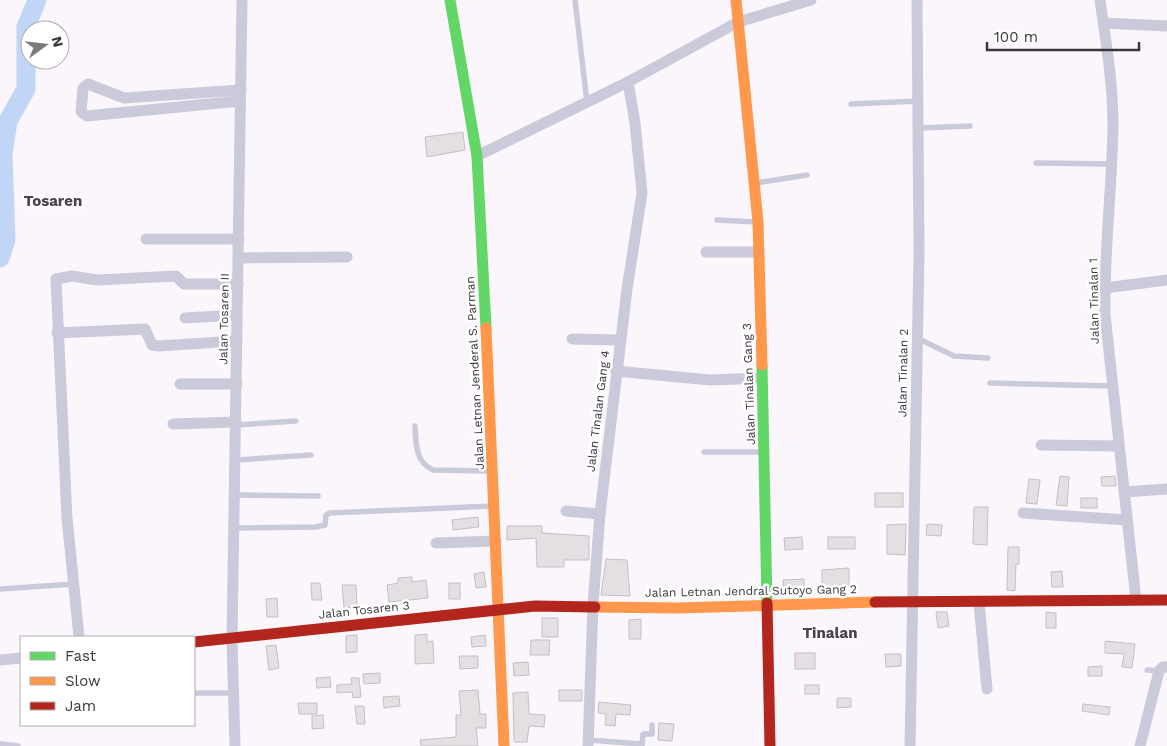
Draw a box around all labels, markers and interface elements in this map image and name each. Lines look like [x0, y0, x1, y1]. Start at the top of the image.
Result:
north arrow [20, 20, 70, 70]
scale bar [987, 20, 1140, 52]
text: 100 m [994, 28, 1038, 46]
text: N [48, 35, 67, 49]
district label: Tosaren [24, 192, 82, 210]
street label: Jalan Tinalan 1 [1086, 258, 1102, 344]
street label: Jalan Tosaren II [216, 273, 232, 365]
street label: Jalan Letnan Jenderal S. Parman [463, 276, 487, 470]
street label: Jalan Tinalan Gang 3 [740, 323, 758, 445]
street label: Jalan Tinalan 2 [895, 329, 911, 417]
street label: Jalan Tinalan Gang 4 [584, 350, 612, 472]
street label: Jalan Letnan Jendral Sutoyo Gang 2 [645, 582, 857, 600]
street label: Jalan Tosaren 3 [318, 598, 410, 622]
district label: Tinalan [803, 624, 857, 642]
legend [20, 636, 195, 726]
text: Fast [65, 647, 97, 665]
text: Slow [65, 672, 101, 690]
text: Jam [65, 697, 96, 715]

